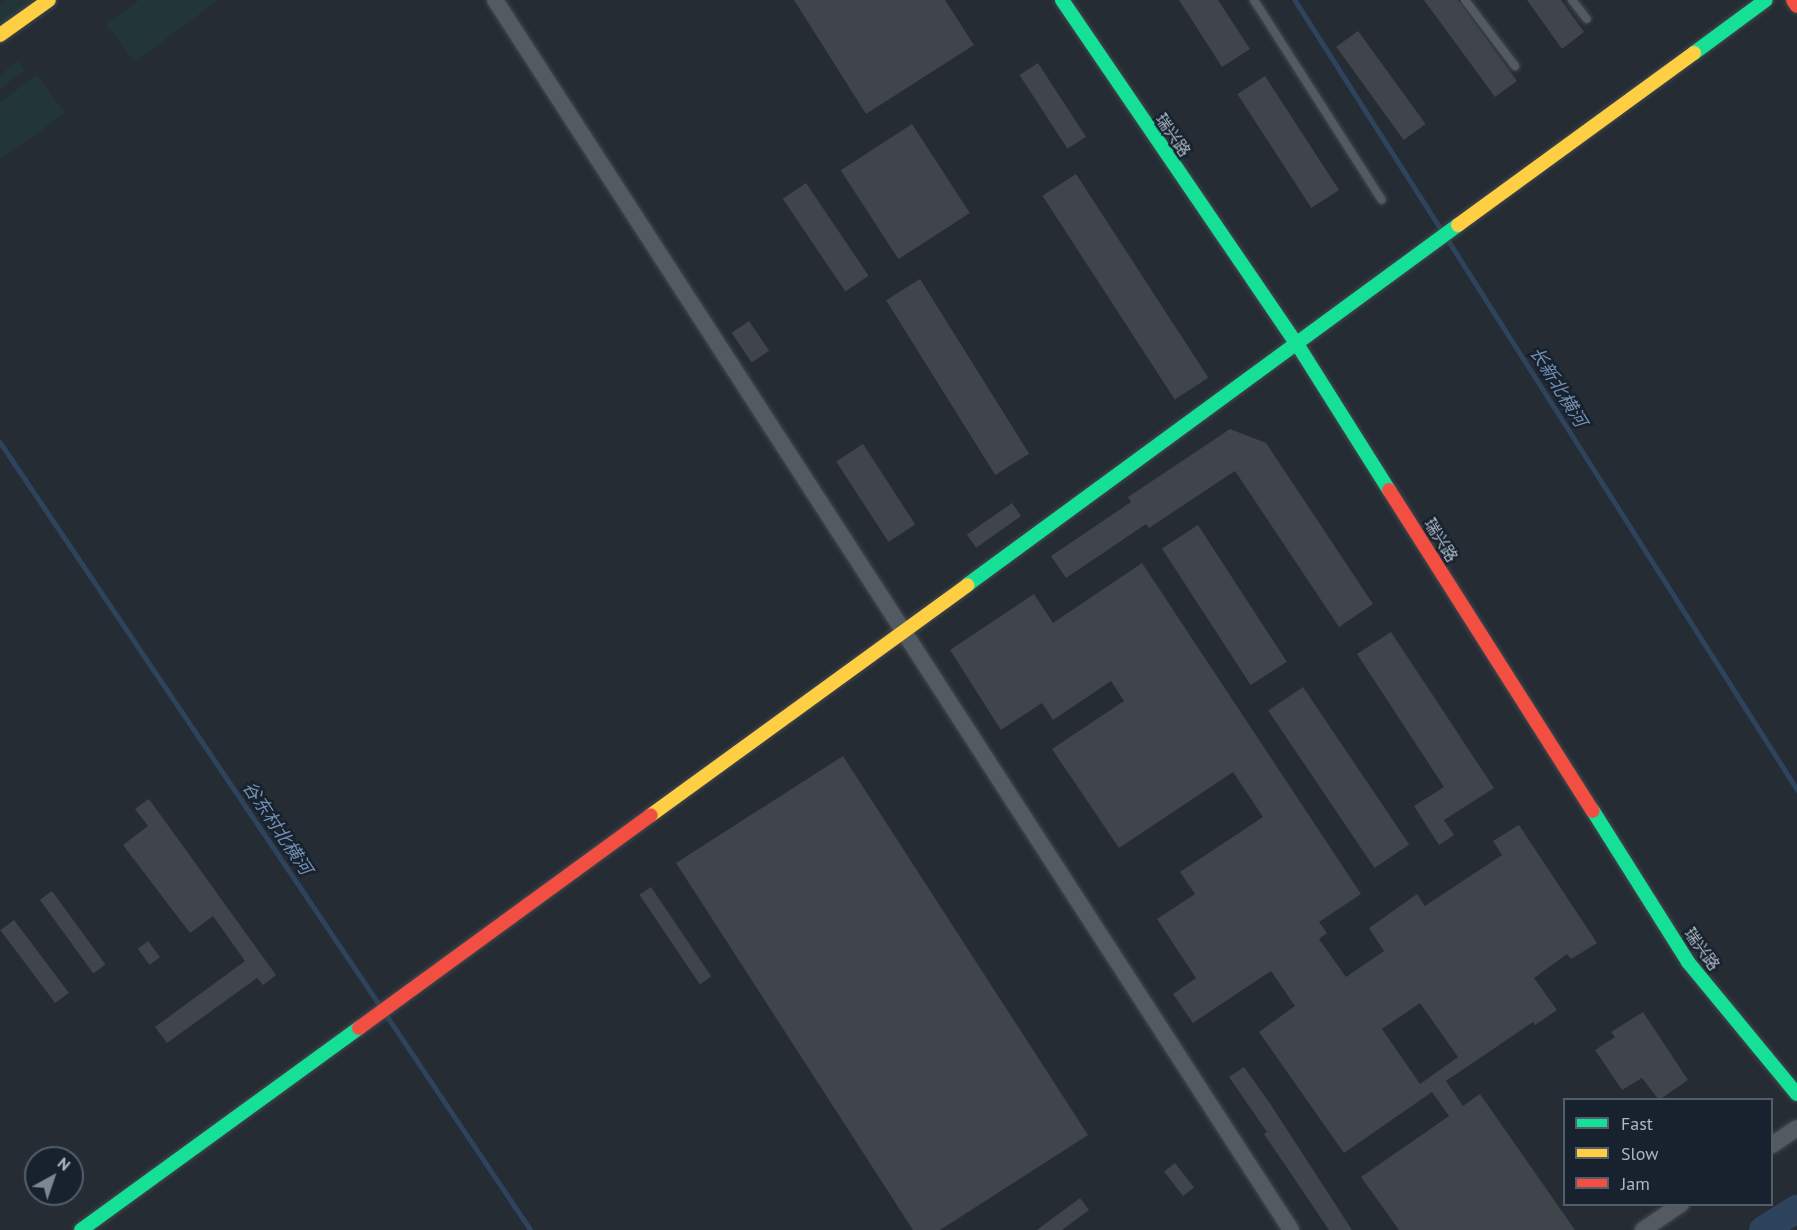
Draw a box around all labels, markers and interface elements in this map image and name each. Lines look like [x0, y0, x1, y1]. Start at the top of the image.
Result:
street label: 瑞兴路 [1151, 110, 1195, 160]
water label: 长新北横河 [1525, 343, 1591, 431]
street label: 瑞兴路 [1420, 515, 1462, 565]
water label: 谷东村北横河 [238, 777, 316, 879]
street label: 瑞兴路 [1680, 924, 1724, 974]
legend [1563, 1098, 1773, 1206]
text: Fast [1621, 1112, 1653, 1135]
text: Slow [1621, 1142, 1659, 1165]
north arrow [24, 1146, 84, 1206]
text: N [54, 1153, 75, 1175]
text: Jam [1621, 1172, 1650, 1195]

